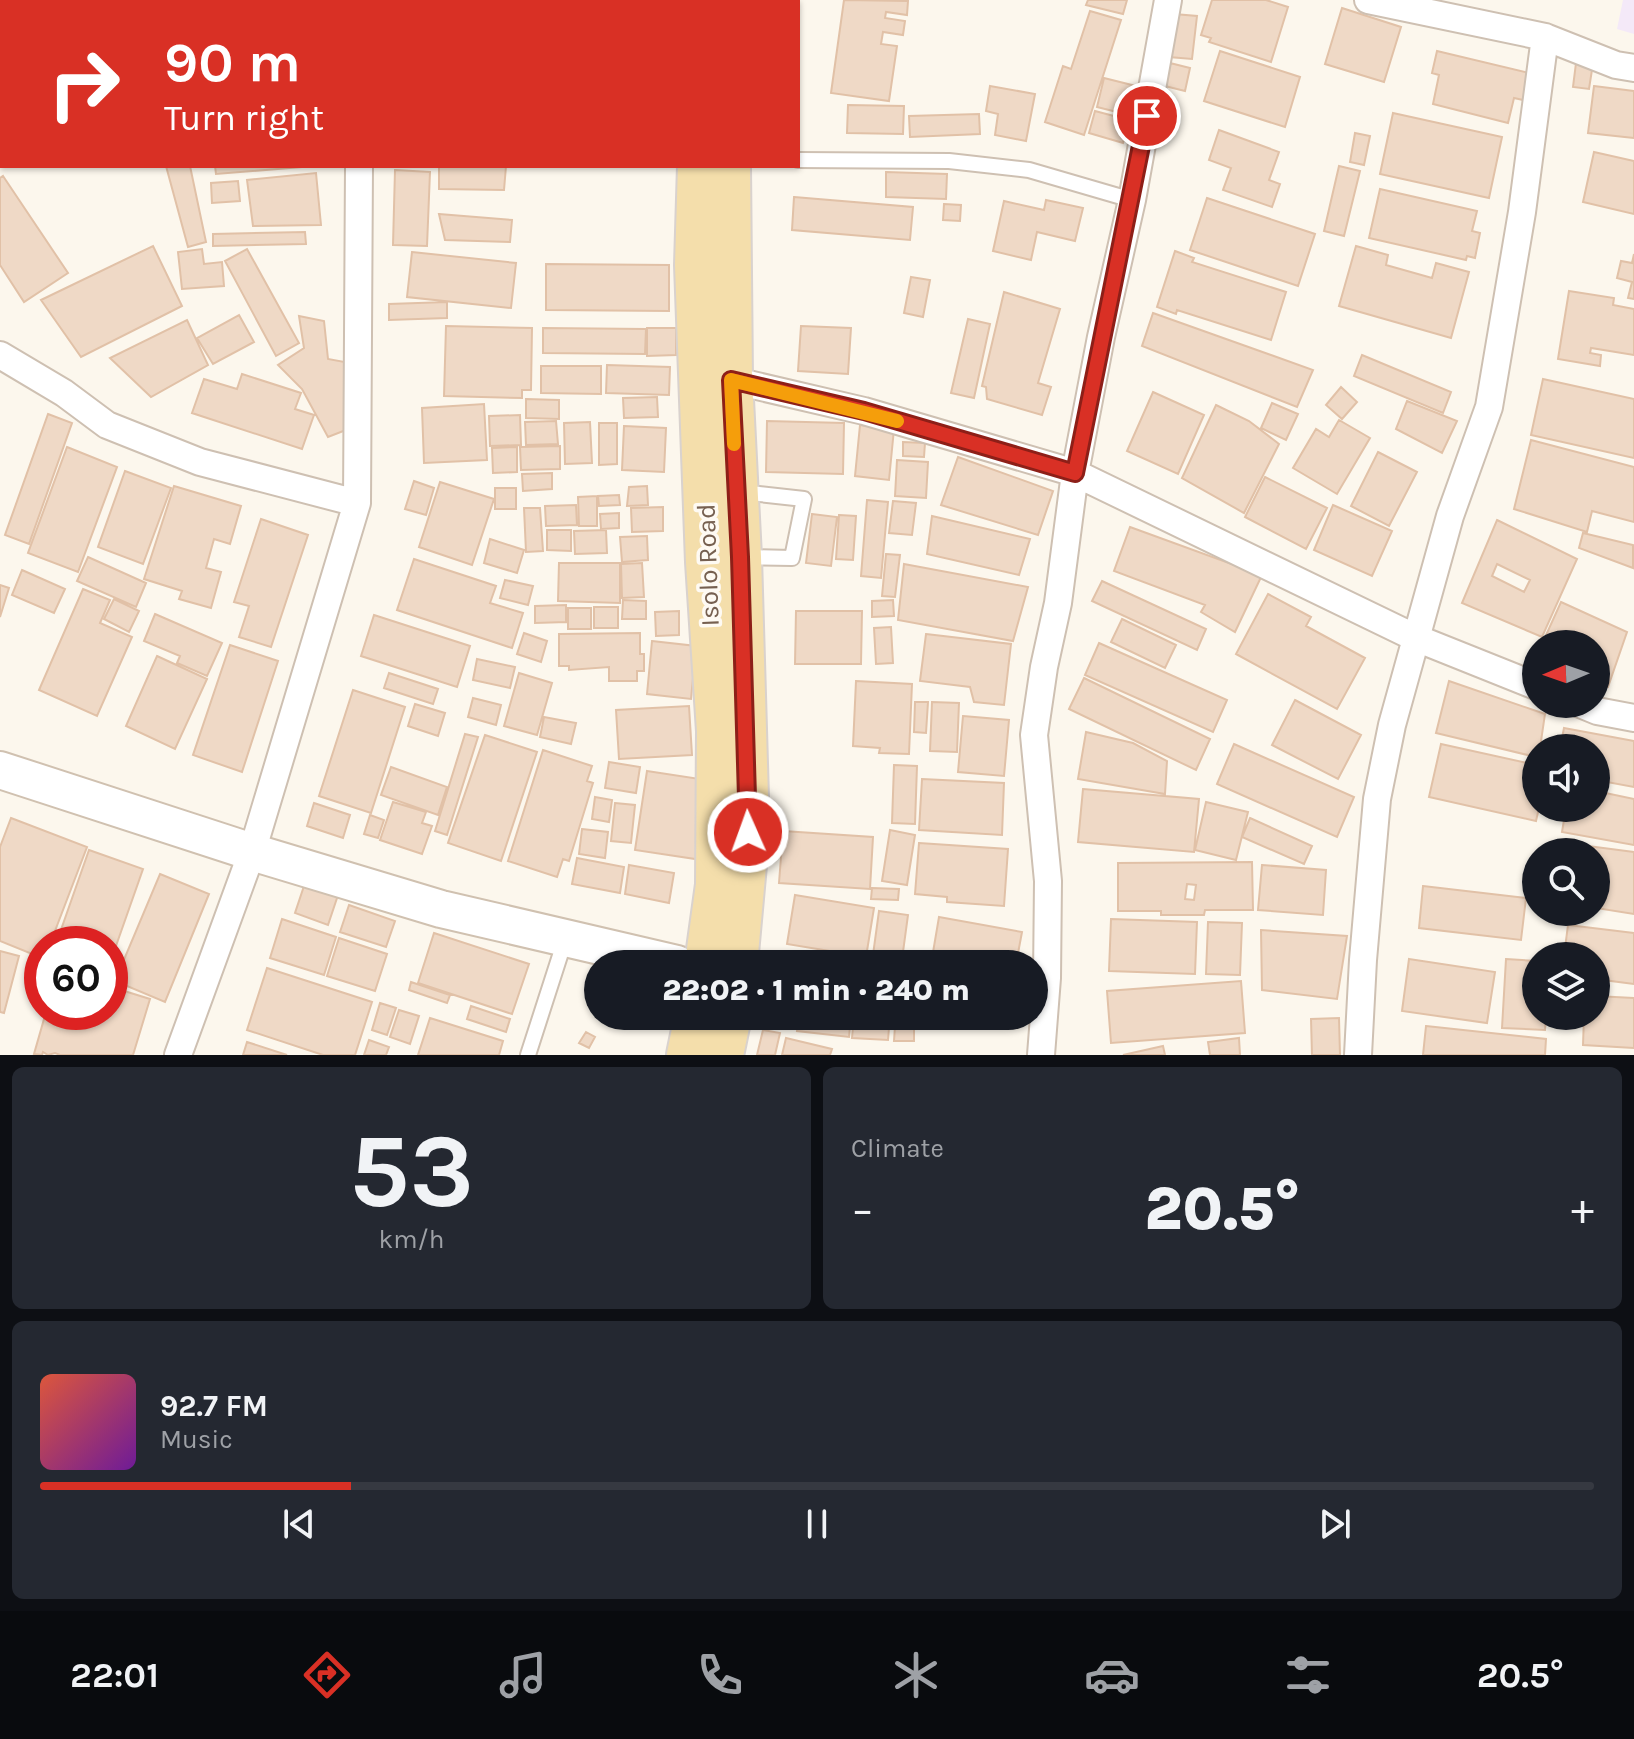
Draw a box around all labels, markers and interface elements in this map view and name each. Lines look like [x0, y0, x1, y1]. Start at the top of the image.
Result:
text: 90 m [164, 30, 301, 95]
icon: right [32, 32, 136, 136]
pin [1113, 82, 1181, 150]
icon: arrive [1125, 94, 1169, 138]
text: Turn right [164, 97, 324, 139]
street label: Isolo Road [690, 503, 726, 627]
north arrow [1522, 630, 1610, 718]
map controls [1522, 630, 1610, 1030]
button: sound [1522, 734, 1610, 822]
position arrow [706, 790, 790, 874]
button: search [1522, 838, 1610, 926]
speed limit sign: 60 [24, 926, 128, 1030]
button: layers [1522, 942, 1610, 1030]
text: 22:02 · 1 min · 240 m [662, 972, 970, 1008]
text: 53 [349, 1111, 474, 1232]
text: Climate [851, 1133, 944, 1164]
text: 20.5° [1145, 1174, 1300, 1244]
text: − [851, 1184, 874, 1235]
text: + [1571, 1184, 1594, 1235]
text: km/h [379, 1224, 444, 1255]
text: 92.7 FM [160, 1388, 268, 1424]
text: Music [160, 1424, 233, 1455]
icon: previous [277, 1502, 321, 1546]
icon: pause [795, 1502, 839, 1546]
icon: next [1313, 1502, 1357, 1546]
icon: directions [299, 1647, 355, 1703]
icon: music [495, 1647, 551, 1703]
icon: phone [692, 1647, 748, 1703]
icon: climate [888, 1647, 944, 1703]
icon: car [1084, 1647, 1140, 1703]
icon: filters [1280, 1647, 1336, 1703]
text: 22:01 [70, 1654, 159, 1696]
text: 20.5° [1477, 1654, 1564, 1696]

